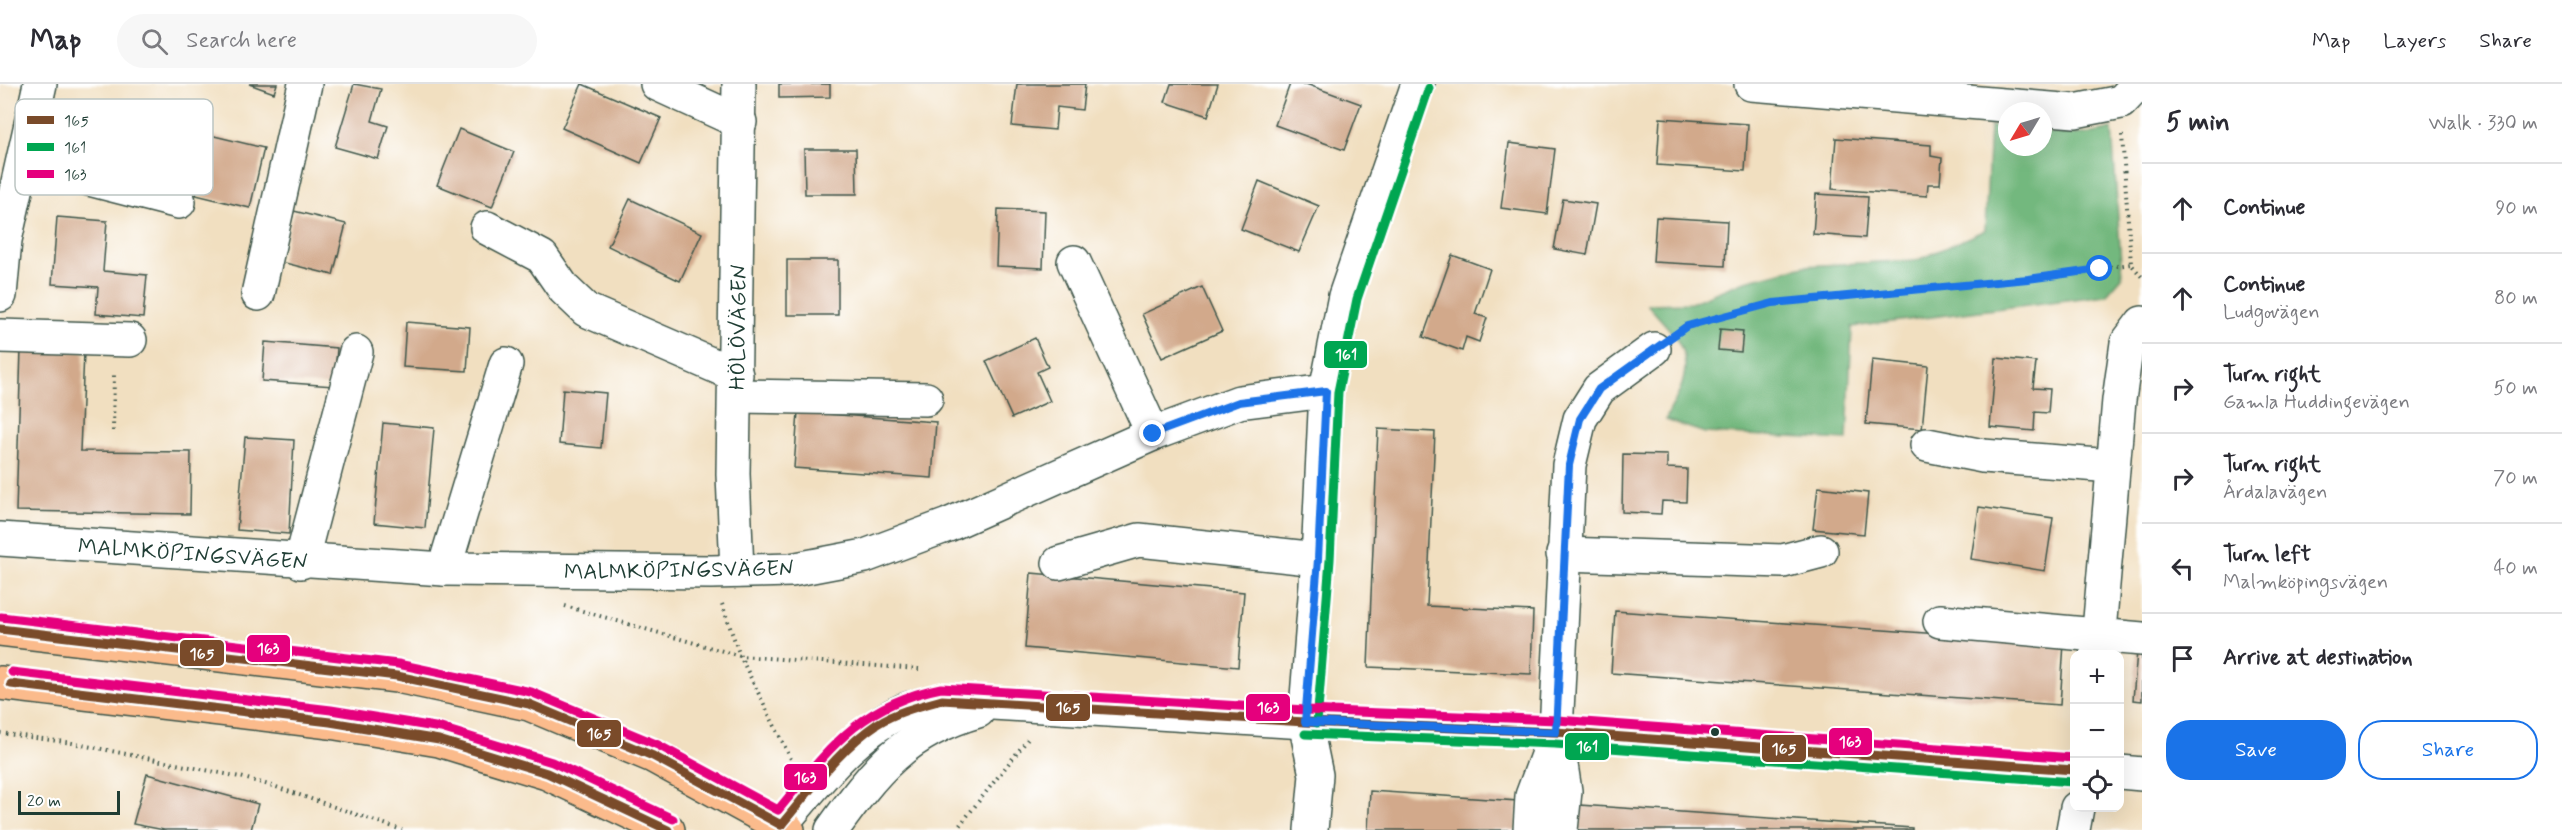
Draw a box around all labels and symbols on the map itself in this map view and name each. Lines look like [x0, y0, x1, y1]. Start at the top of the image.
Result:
legend [15, 99, 213, 195]
north arrow [1998, 102, 2052, 156]
text: 165 [64, 111, 89, 132]
text: 161 [64, 138, 86, 159]
text: 163 [64, 165, 87, 186]
route start [2086, 255, 2112, 281]
street label: HÖLÖVÄGEN [724, 264, 754, 390]
line badge: 161 [1323, 340, 1368, 369]
text: 161 [1335, 345, 1357, 366]
route end [1139, 420, 1165, 446]
street label: MALMKÖPINGSVÄGEN [77, 533, 309, 577]
street label: MALMKÖPINGSVÄGEN [564, 555, 794, 587]
line badge: 163 [246, 634, 291, 663]
line badge: 165 [179, 639, 225, 667]
text: 163 [257, 639, 280, 660]
text: 165 [190, 644, 215, 665]
line badge: 165 [1045, 693, 1091, 722]
line badge: 163 [1245, 693, 1291, 722]
text: 165 [1056, 698, 1081, 719]
text: 163 [1257, 698, 1280, 719]
line badge: 165 [576, 719, 622, 748]
text: 165 [587, 724, 612, 745]
unlabelled marker [1709, 726, 1721, 738]
line badge: 163 [1828, 727, 1873, 756]
line badge: 161 [1564, 732, 1610, 761]
text: 163 [1839, 732, 1862, 753]
line badge: 165 [1761, 734, 1807, 763]
text: 161 [1576, 737, 1598, 758]
text: 165 [1772, 739, 1797, 760]
line badge: 163 [783, 763, 828, 791]
text: 163 [794, 768, 817, 789]
scale bar [18, 788, 120, 816]

